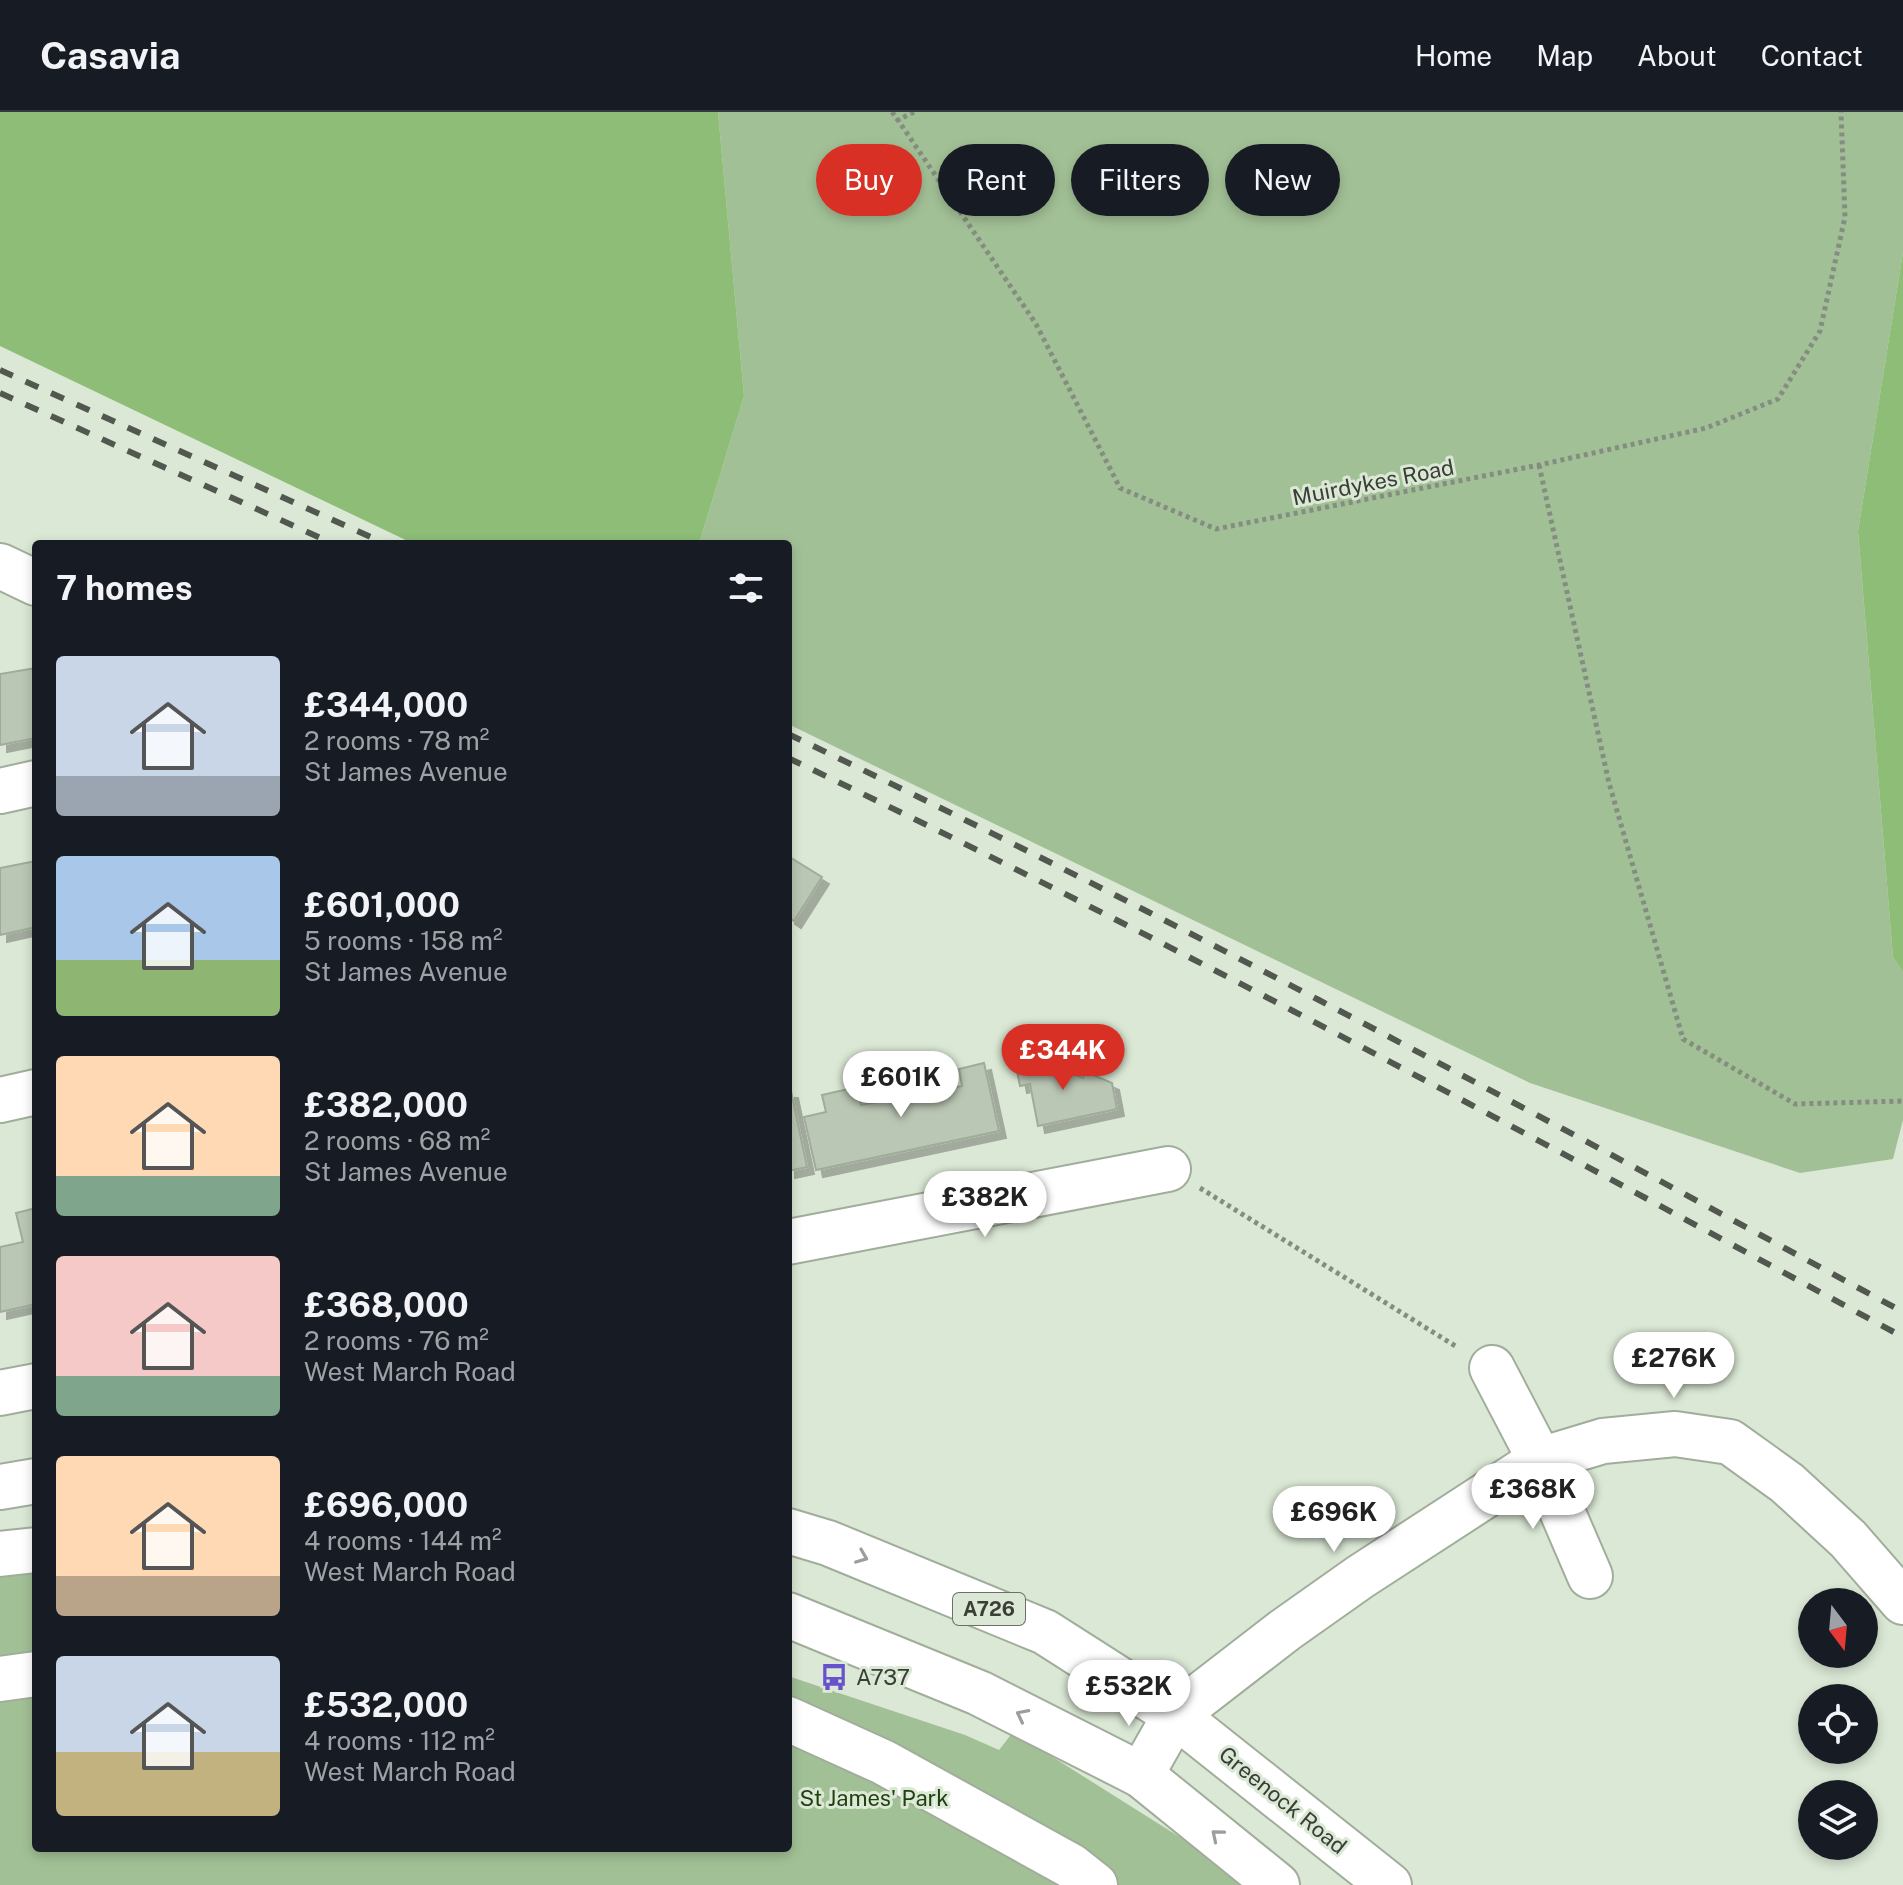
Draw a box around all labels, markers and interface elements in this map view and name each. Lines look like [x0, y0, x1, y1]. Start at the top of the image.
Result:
text: Casavia [40, 33, 181, 78]
text: Home [1415, 39, 1492, 72]
text: Map [1536, 39, 1593, 72]
text: About [1637, 39, 1717, 72]
text: Contact [1761, 39, 1863, 72]
chip: Buy [816, 144, 922, 216]
chip: Rent [938, 144, 1055, 216]
chip: Filters [1071, 144, 1209, 216]
chip: New [1225, 144, 1340, 216]
street label: Muirdykes Road [1290, 454, 1456, 510]
icon: filters [724, 566, 768, 610]
text: 7 homes [56, 568, 193, 608]
text: £344,000 [304, 685, 468, 725]
icon: home [120, 688, 216, 784]
text: 2 rooms · 78 m² [304, 725, 489, 756]
text: St James Avenue [304, 756, 508, 787]
text: £601,000 [304, 885, 460, 925]
icon: home [120, 888, 216, 984]
text: 5 rooms · 158 m² [304, 925, 503, 956]
text: St James Avenue [304, 956, 508, 987]
pin: £344K [1007, 1024, 1119, 1092]
text: £344K [1020, 1034, 1106, 1065]
pin: £601K [845, 1051, 957, 1119]
text: £601K [861, 1061, 941, 1092]
text: £382,000 [304, 1085, 468, 1125]
icon: home [120, 1088, 216, 1184]
text: 2 rooms · 68 m² [304, 1125, 490, 1156]
text: St James Avenue [304, 1156, 508, 1187]
pin: £382K [929, 1171, 1041, 1239]
text: £382K [942, 1181, 1028, 1212]
text: £368,000 [304, 1285, 469, 1325]
icon: home [120, 1288, 216, 1384]
text: 2 rooms · 76 m² [304, 1325, 489, 1356]
pin: £276K [1618, 1332, 1730, 1400]
text: £276K [1631, 1342, 1717, 1373]
text: West March Road [304, 1356, 516, 1387]
pin: £368K [1477, 1463, 1589, 1531]
text: £368K [1489, 1473, 1577, 1504]
text: £696,000 [304, 1485, 468, 1525]
pin: £696K [1278, 1486, 1390, 1554]
icon: home [120, 1488, 216, 1584]
text: £696K [1291, 1496, 1377, 1527]
text: 4 rooms · 144 m² [304, 1525, 502, 1556]
one-way arrow [854, 1547, 868, 1563]
text: West March Road [304, 1556, 516, 1587]
north arrow [1798, 1588, 1878, 1668]
map controls [1798, 1588, 1878, 1860]
road number: A726 [953, 1593, 1025, 1625]
pin: £532K [1073, 1660, 1185, 1728]
bus stop icon: A737 [819, 1662, 849, 1692]
place label: A737 [856, 1664, 910, 1690]
text: £532K [1086, 1670, 1172, 1701]
button: locate [1798, 1684, 1878, 1764]
text: £532,000 [304, 1685, 468, 1725]
icon: home [120, 1688, 216, 1784]
one-way arrow [1015, 1709, 1030, 1724]
text: 4 rooms · 112 m² [304, 1725, 495, 1756]
street label: Greenock Road [1214, 1741, 1352, 1859]
text: West March Road [304, 1756, 516, 1787]
button: layers [1798, 1780, 1878, 1860]
park label: St James' Park [799, 1785, 949, 1811]
one-way arrow [1212, 1830, 1226, 1845]

